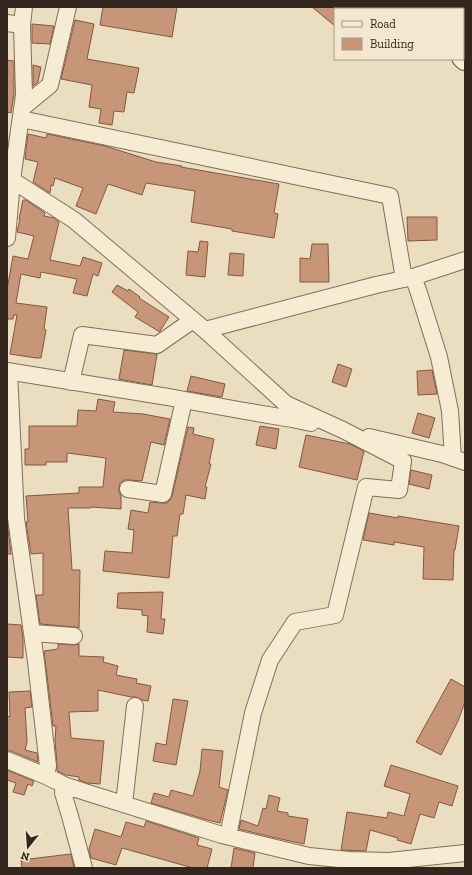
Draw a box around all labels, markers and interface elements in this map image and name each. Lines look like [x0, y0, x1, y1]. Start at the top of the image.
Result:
legend [334, 8, 464, 60]
text: Road [370, 17, 396, 31]
text: Building [370, 37, 414, 51]
north arrow [8, 827, 48, 867]
text: N [19, 848, 31, 864]

